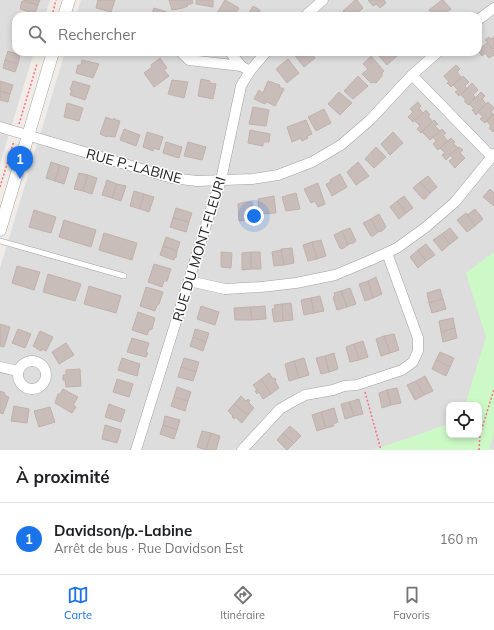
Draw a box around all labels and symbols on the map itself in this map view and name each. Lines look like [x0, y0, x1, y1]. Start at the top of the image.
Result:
street label: RUE P.-LABINE [84, 145, 184, 187]
pin: 1 [7, 146, 33, 179]
street label: RUE DU MONT-FLEURI [168, 174, 230, 324]
your location [244, 206, 264, 226]

